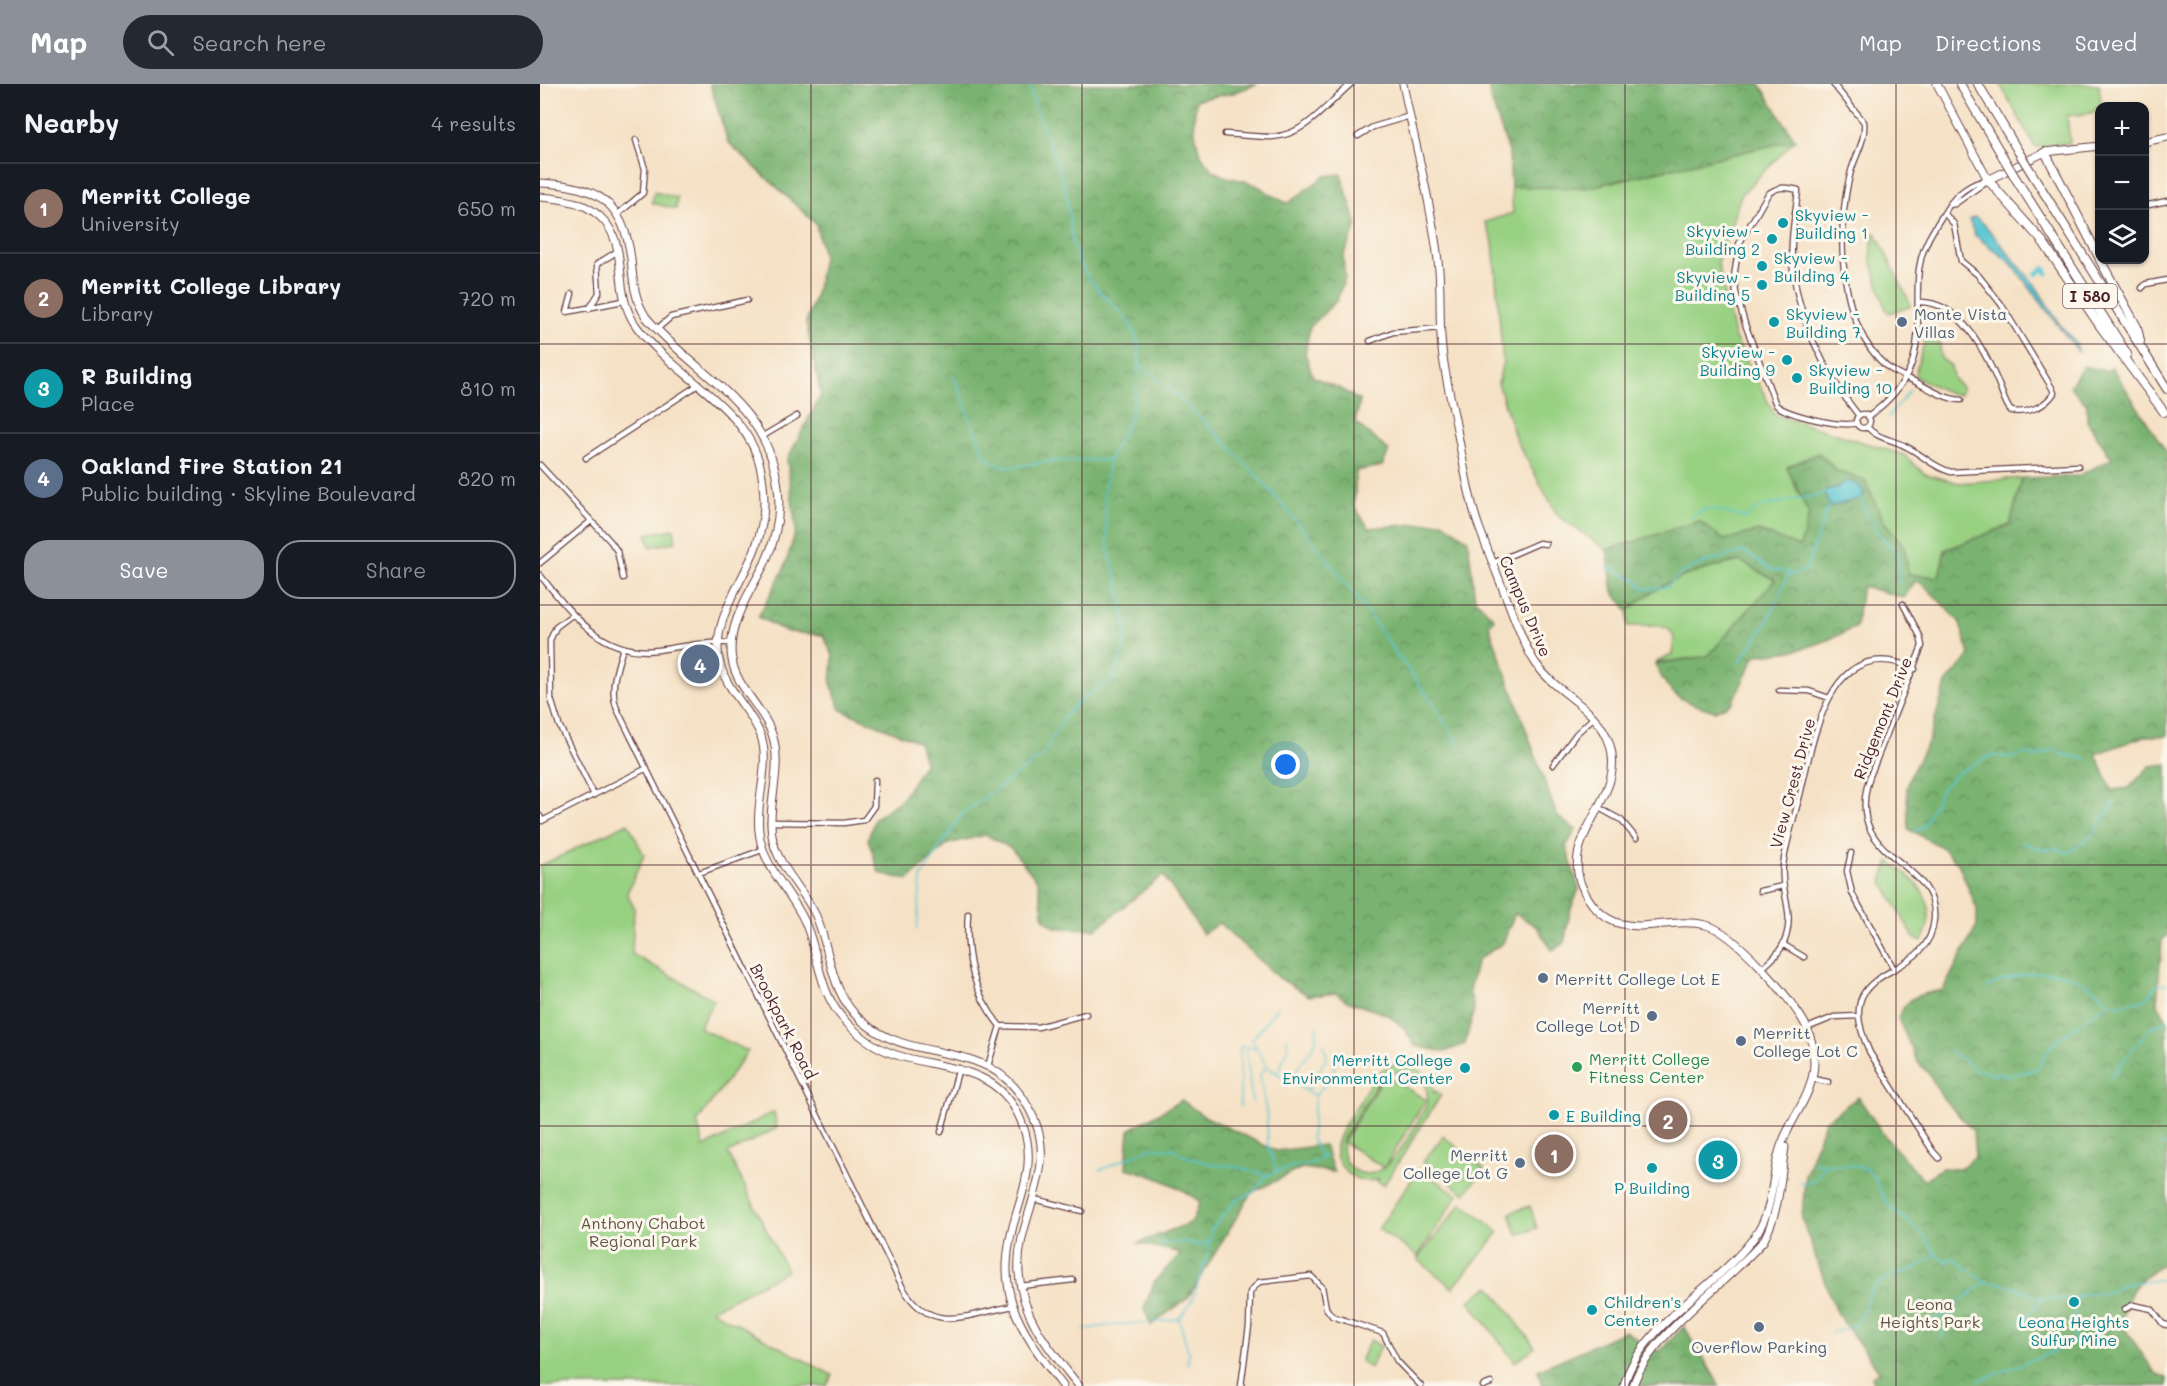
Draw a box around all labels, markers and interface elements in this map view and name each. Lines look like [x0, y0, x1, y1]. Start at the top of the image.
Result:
search box [123, 15, 543, 69]
text: Map [30, 24, 87, 60]
icon: search [144, 26, 177, 59]
text: Search here [192, 28, 326, 57]
text: Map [1859, 29, 1902, 56]
text: Directions [1935, 29, 2042, 56]
text: Saved [2075, 29, 2137, 56]
map controls [2095, 102, 2149, 264]
button: + [2095, 102, 2149, 156]
text: Nearby [24, 106, 119, 140]
text: 4 results [431, 110, 516, 136]
button: − [2095, 156, 2149, 210]
text: Merritt College [81, 181, 251, 210]
text: 1 [39, 195, 48, 221]
text: 650 m [458, 195, 516, 221]
place label: Skyview - Building 1 [1795, 204, 1869, 243]
text: University [81, 210, 180, 236]
button: layers [2095, 210, 2149, 264]
marker: Skyview - Building 1 [1776, 216, 1790, 230]
place label: Skyview - Building 2 [1685, 220, 1760, 259]
marker: Skyview - Building 2 [1765, 232, 1779, 246]
place label: Skyview - Building 4 [1774, 247, 1850, 286]
marker: Skyview - Building 4 [1755, 259, 1769, 273]
place label: Skyview - Building 5 [1675, 266, 1750, 305]
text: Merritt College Library [81, 271, 341, 300]
marker: Skyview - Building 5 [1755, 278, 1769, 292]
road number: I 580 [2063, 284, 2117, 308]
text: 2 [38, 285, 49, 311]
text: 720 m [459, 285, 516, 311]
text: Library [81, 300, 153, 326]
place label: Skyview - Building 7 [1786, 303, 1861, 342]
place label: Monte Vista Villas [1914, 303, 2007, 342]
marker: Skyview - Building 7 [1767, 315, 1781, 329]
marker: Monte Vista Villas [1895, 315, 1909, 329]
place label: Skyview - Building 9 [1700, 341, 1775, 380]
marker: Skyview - Building 9 [1780, 353, 1794, 367]
place label: Skyview - Building 10 [1809, 359, 1892, 398]
text: R Building [81, 361, 192, 390]
marker: Skyview - Building 10 [1790, 371, 1804, 385]
text: 3 [38, 375, 50, 401]
text: 810 m [460, 375, 516, 401]
text: Place [81, 390, 135, 416]
text: Oakland Fire Station 21 [81, 451, 342, 480]
text: 4 [37, 465, 50, 491]
text: 820 m [458, 465, 516, 491]
text: Public building · Skyline Boulevard [81, 480, 416, 506]
button: Save [24, 540, 264, 599]
button: Share [276, 540, 516, 599]
street label: Campus Drive [1495, 552, 1557, 660]
pin: 4 [680, 642, 720, 686]
street label: Ridgemont Drive [1848, 654, 1916, 782]
street label: View Crest Drive [1764, 715, 1820, 851]
your location [1271, 750, 1300, 779]
street label: Brookpark Road [746, 960, 822, 1082]
place label: Merritt College Lot E [1555, 968, 1720, 989]
marker: Merritt College Lot E [1536, 971, 1550, 985]
place label: Merritt College Lot D [1536, 997, 1640, 1036]
marker: Merritt College Lot D [1645, 1009, 1659, 1023]
place label: Merritt College Lot C [1753, 1022, 1858, 1061]
marker: Merritt College Lot C [1734, 1034, 1748, 1048]
place label: Merritt College Fitness Center [1589, 1048, 1710, 1087]
place label: Merritt College Environmental Center [1282, 1049, 1453, 1088]
marker: Merritt College Fitness Center [1570, 1060, 1584, 1074]
marker: Merritt College Environmental Center [1458, 1061, 1472, 1075]
pin: 2 [1648, 1098, 1688, 1142]
place label: E Building [1566, 1105, 1641, 1126]
marker: E Building [1547, 1108, 1561, 1122]
pin: 1 [1534, 1132, 1574, 1176]
pin: 3 [1698, 1138, 1738, 1182]
place label: Merritt College Lot G [1403, 1144, 1508, 1183]
marker: Merritt College Lot G [1513, 1156, 1527, 1170]
marker: P Building [1645, 1161, 1659, 1175]
place label: P Building [1614, 1177, 1690, 1198]
park label: Anthony Chabot Regional Park [581, 1212, 705, 1251]
place label: Children's Center [1604, 1291, 1682, 1330]
park label: Leona Heights Park [1880, 1293, 1980, 1332]
marker: Leona Heights Sulfur Mine [2067, 1295, 2081, 1309]
marker: Children's Center [1585, 1303, 1599, 1317]
place label: Leona Heights Sulfur Mine [2018, 1311, 2130, 1350]
marker: Overflow Parking [1752, 1320, 1766, 1334]
place label: Overflow Parking [1691, 1336, 1827, 1357]

